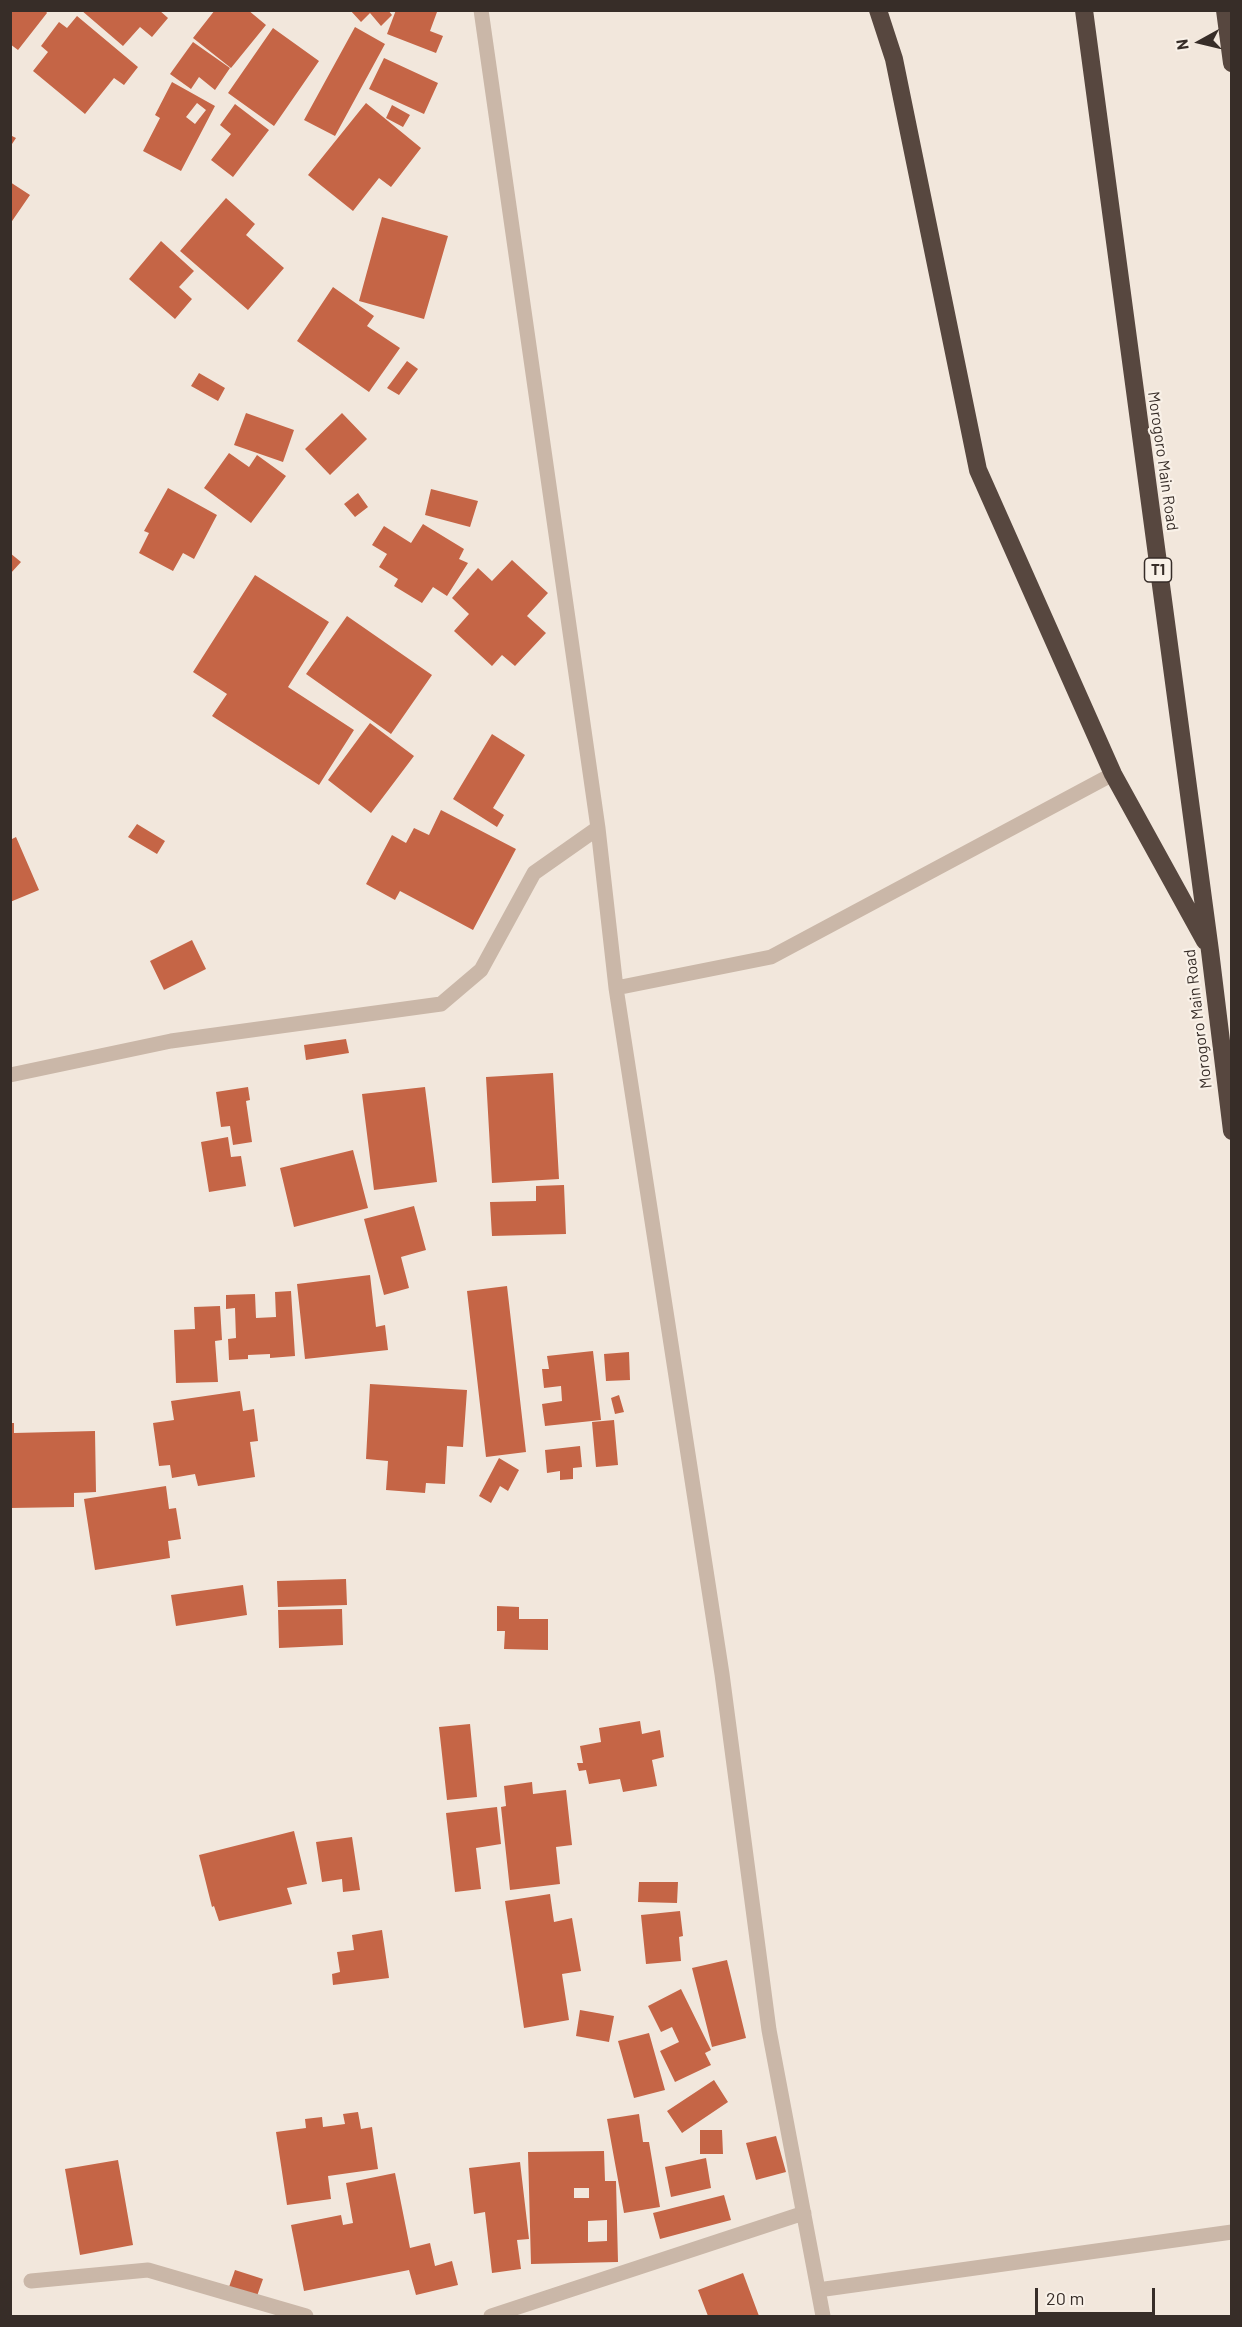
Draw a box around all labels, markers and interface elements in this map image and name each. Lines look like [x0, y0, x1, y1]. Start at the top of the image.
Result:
north arrow [1170, 12, 1230, 72]
text: N [1172, 38, 1192, 51]
street label: Morogoro Main Road [1144, 390, 1182, 532]
road number: T1 [1144, 558, 1172, 582]
street label: Morogoro Main Road [1180, 948, 1216, 1090]
scale bar [1038, 2276, 1158, 2314]
text: 20 m [1046, 2287, 1084, 2309]

